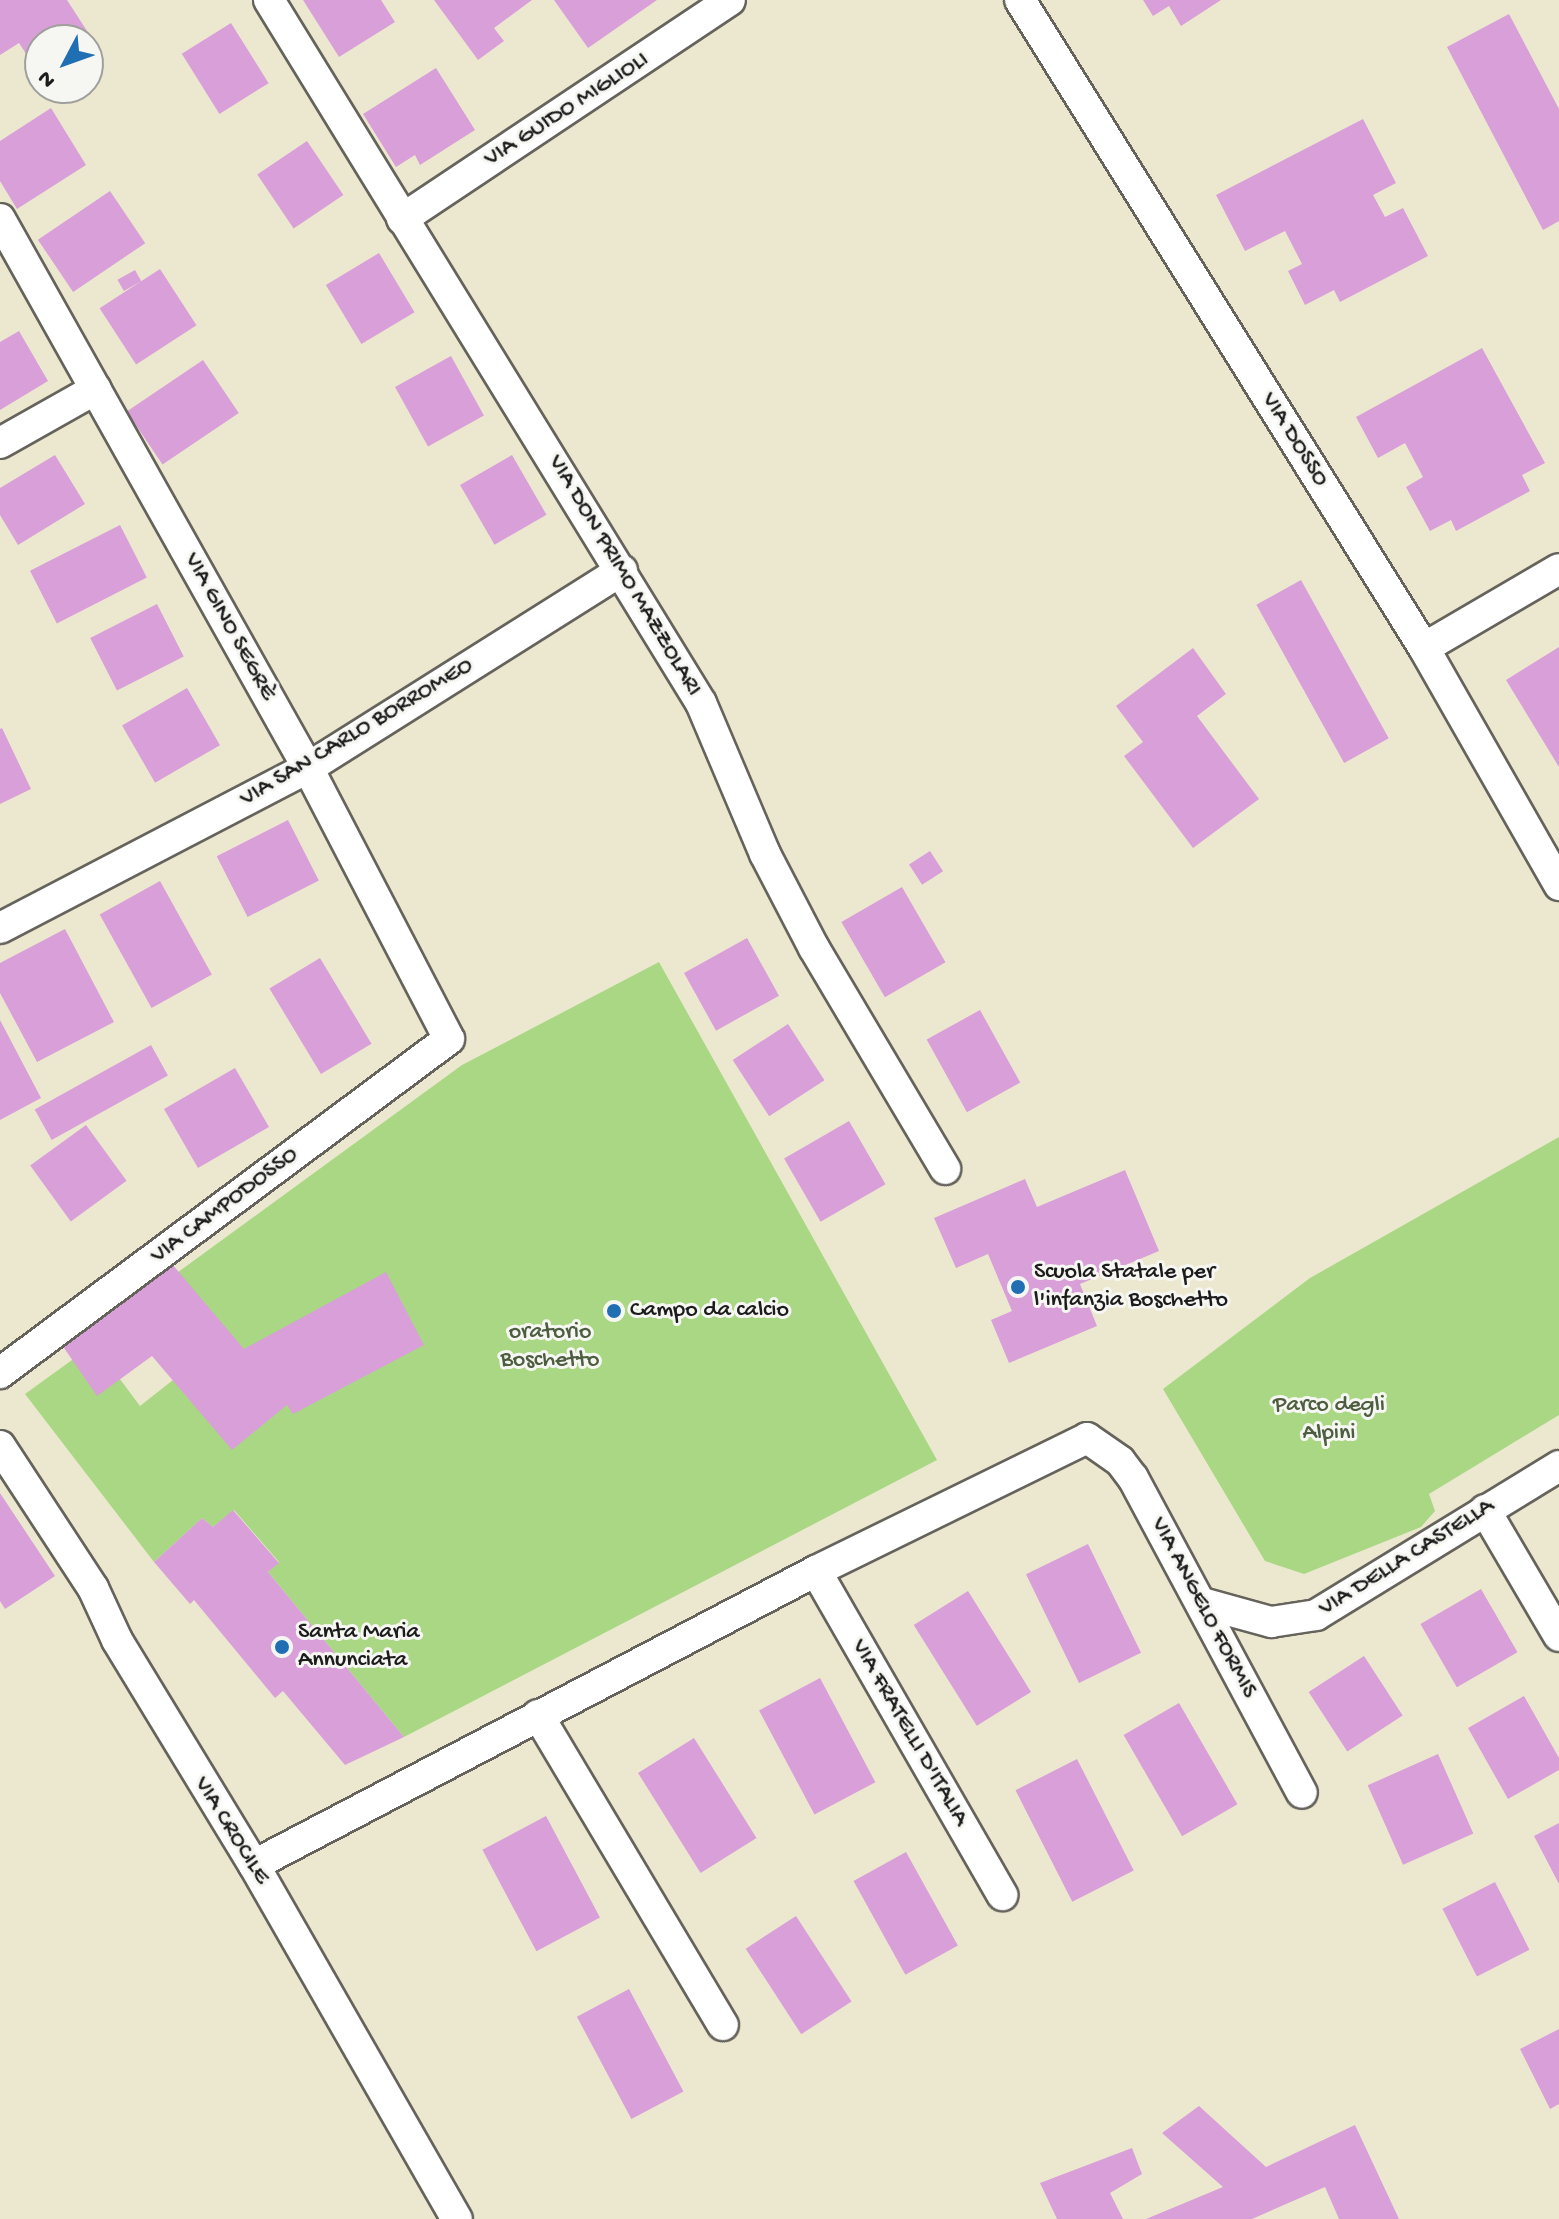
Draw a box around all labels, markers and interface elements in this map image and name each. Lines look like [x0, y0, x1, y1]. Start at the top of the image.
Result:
north arrow [24, 24, 104, 104]
street label: VIA GUIDO MIGLIOLI [479, 46, 655, 174]
text: N [33, 64, 62, 92]
street label: VIA DOSSO [1254, 388, 1334, 492]
street label: VIA DON PRIMO MAZZOLARI [540, 450, 708, 702]
street label: VIA GINO SEGRÈ [177, 548, 281, 706]
street label: VIA SAN CARLO BORROMEO [235, 652, 479, 814]
street label: VIA CAMPODOSSO [146, 1141, 304, 1271]
place label: Scuola Statale per l'infanzia Boschetto [1034, 1259, 1228, 1315]
marker: Scuola Statale per l'infanzia Boschetto [1009, 1278, 1027, 1296]
place label: Campo da calcio [630, 1297, 789, 1325]
marker: Campo da calcio [605, 1302, 623, 1320]
park label: oratorio Boschetto [500, 1319, 600, 1375]
park label: Parco degli Alpini [1273, 1392, 1385, 1448]
street label: VIA DELLA CASTELLA [1314, 1492, 1500, 1624]
street label: VIA ANGELO FORMIS [1143, 1513, 1263, 1703]
place label: Santa Maria Annunciata [298, 1619, 420, 1675]
street label: VIA FRATELLI D'ITALIA [844, 1635, 974, 1831]
marker: Santa Maria Annunciata [273, 1638, 291, 1656]
street label: VIA CROCILE [187, 1772, 275, 1890]

